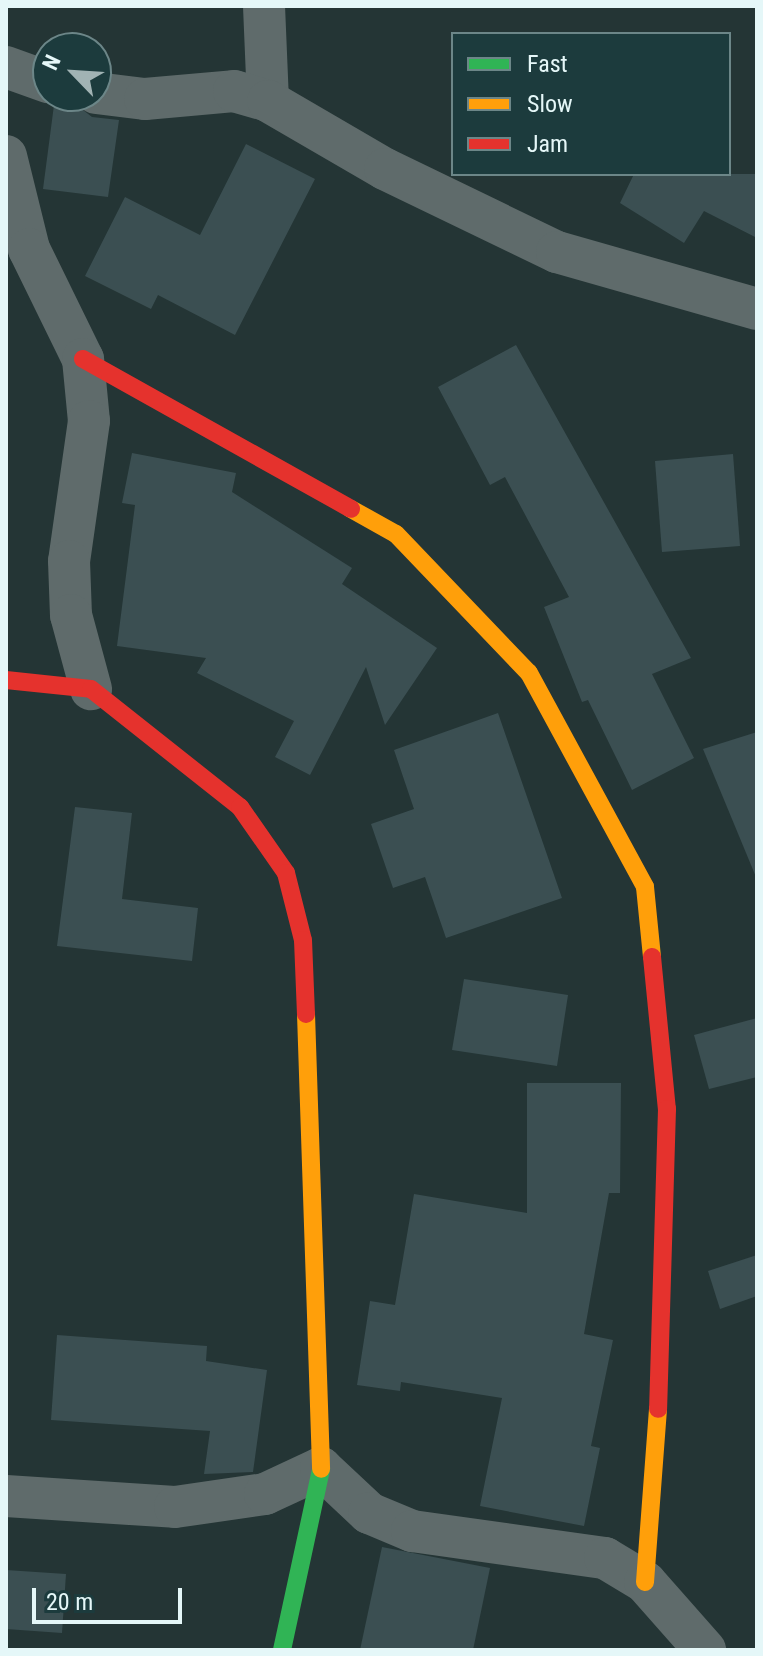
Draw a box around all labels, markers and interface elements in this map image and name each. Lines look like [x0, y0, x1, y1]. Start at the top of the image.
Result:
north arrow [32, 32, 112, 112]
legend [451, 32, 731, 176]
text: Fast [527, 50, 568, 78]
text: N [37, 51, 66, 74]
text: Slow [527, 90, 573, 118]
text: Jam [527, 130, 568, 158]
scale bar [36, 1572, 186, 1622]
text: 20 m [46, 1588, 93, 1616]

